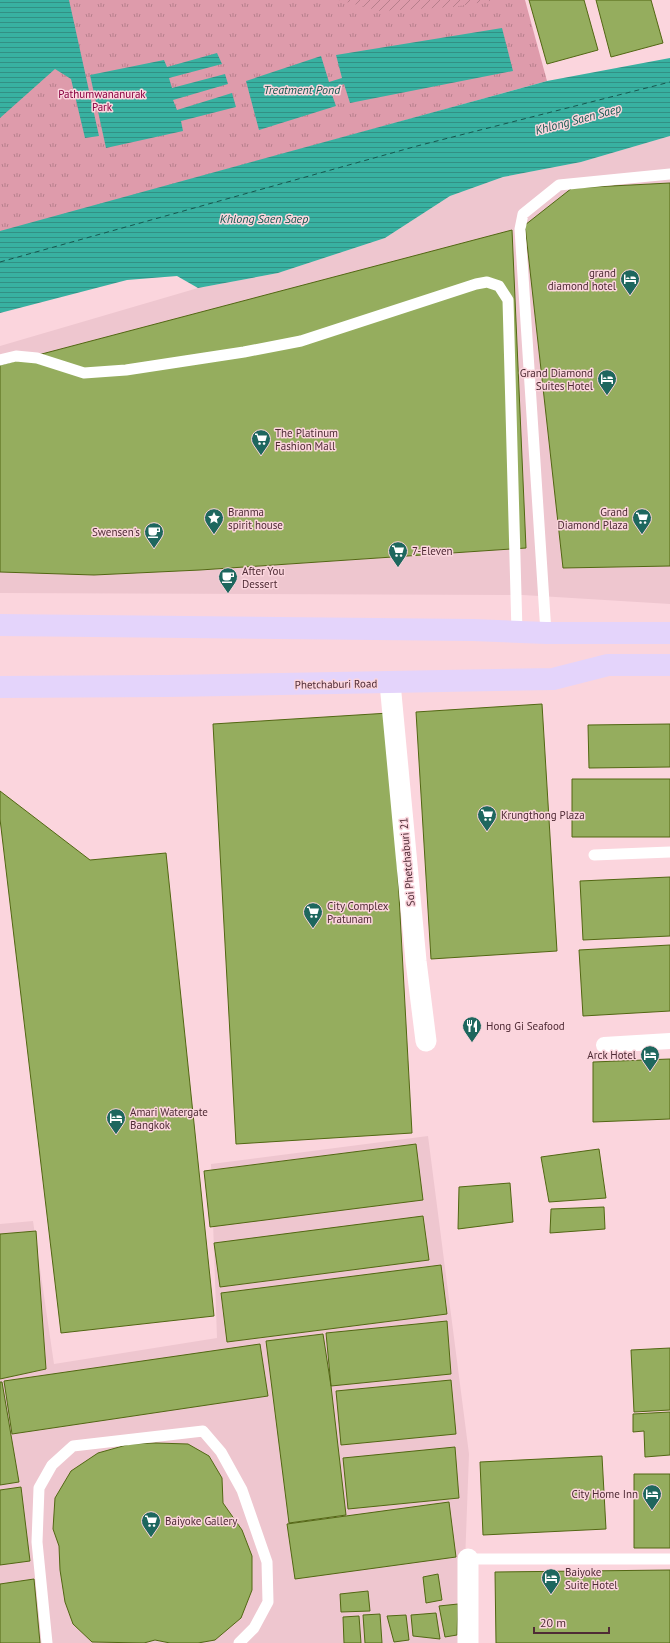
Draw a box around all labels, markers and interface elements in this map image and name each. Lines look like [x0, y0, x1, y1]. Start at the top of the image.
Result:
water label: Treatment Pond [264, 82, 341, 97]
park label: Pathumwananurak Park [58, 87, 146, 114]
water label: Khlong Saen Saep [533, 100, 623, 138]
water label: Khlong Saen Saep [220, 211, 308, 226]
place label: grand diamond hotel [548, 266, 617, 293]
hotel icon: grand diamond hotel [619, 268, 641, 296]
place label: Grand Diamond Suites Hotel [520, 366, 594, 393]
hotel icon: Grand Diamond Suites Hotel [596, 368, 618, 396]
place label: The Platinum Fashion Mall [275, 426, 338, 453]
supermarket icon: The Platinum Fashion Mall [250, 428, 272, 456]
place label: Branma spirit house [228, 505, 283, 532]
place label: Grand Diamond Plaza [558, 505, 628, 532]
place icon: Branma spirit house [203, 507, 225, 535]
supermarket icon: Grand Diamond Plaza [631, 507, 653, 535]
cafe icon: Swensen's [143, 521, 165, 549]
place label: Swensen's [92, 525, 140, 539]
supermarket icon: 7-Eleven [387, 540, 409, 568]
place label: 7-Eleven [412, 544, 453, 558]
place label: After You Dessert [242, 564, 284, 591]
cafe icon: After You Dessert [217, 566, 239, 594]
street label: Phetchaburi Road [295, 676, 377, 692]
supermarket icon: Krungthong Plaza [476, 804, 498, 832]
place label: Krungthong Plaza [501, 808, 585, 822]
street label: Soi Phetchaburi 21 [396, 817, 418, 907]
place label: City Complex Pratunam [327, 899, 389, 926]
supermarket icon: City Complex Pratunam [302, 901, 324, 929]
restaurant icon: Hong Gi Seafood [461, 1015, 483, 1043]
place label: Hong Gi Seafood [486, 1019, 565, 1033]
hotel icon: Arck Hotel [639, 1044, 661, 1072]
place label: Arck Hotel [587, 1048, 637, 1062]
place label: Amari Watergate Bangkok [130, 1105, 208, 1132]
hotel icon: Amari Watergate Bangkok [105, 1107, 127, 1135]
hotel icon: City Home Inn [641, 1483, 663, 1511]
place label: City Home Inn [571, 1487, 638, 1501]
supermarket icon: Baiyoke Gallery [140, 1510, 162, 1538]
place label: Baiyoke Gallery [165, 1514, 238, 1528]
place label: Baiyoke Suite Hotel [565, 1565, 618, 1592]
hotel icon: Baiyoke Suite Hotel [540, 1567, 562, 1595]
scale bar [534, 1609, 609, 1635]
text: 20 m [540, 1615, 566, 1630]

